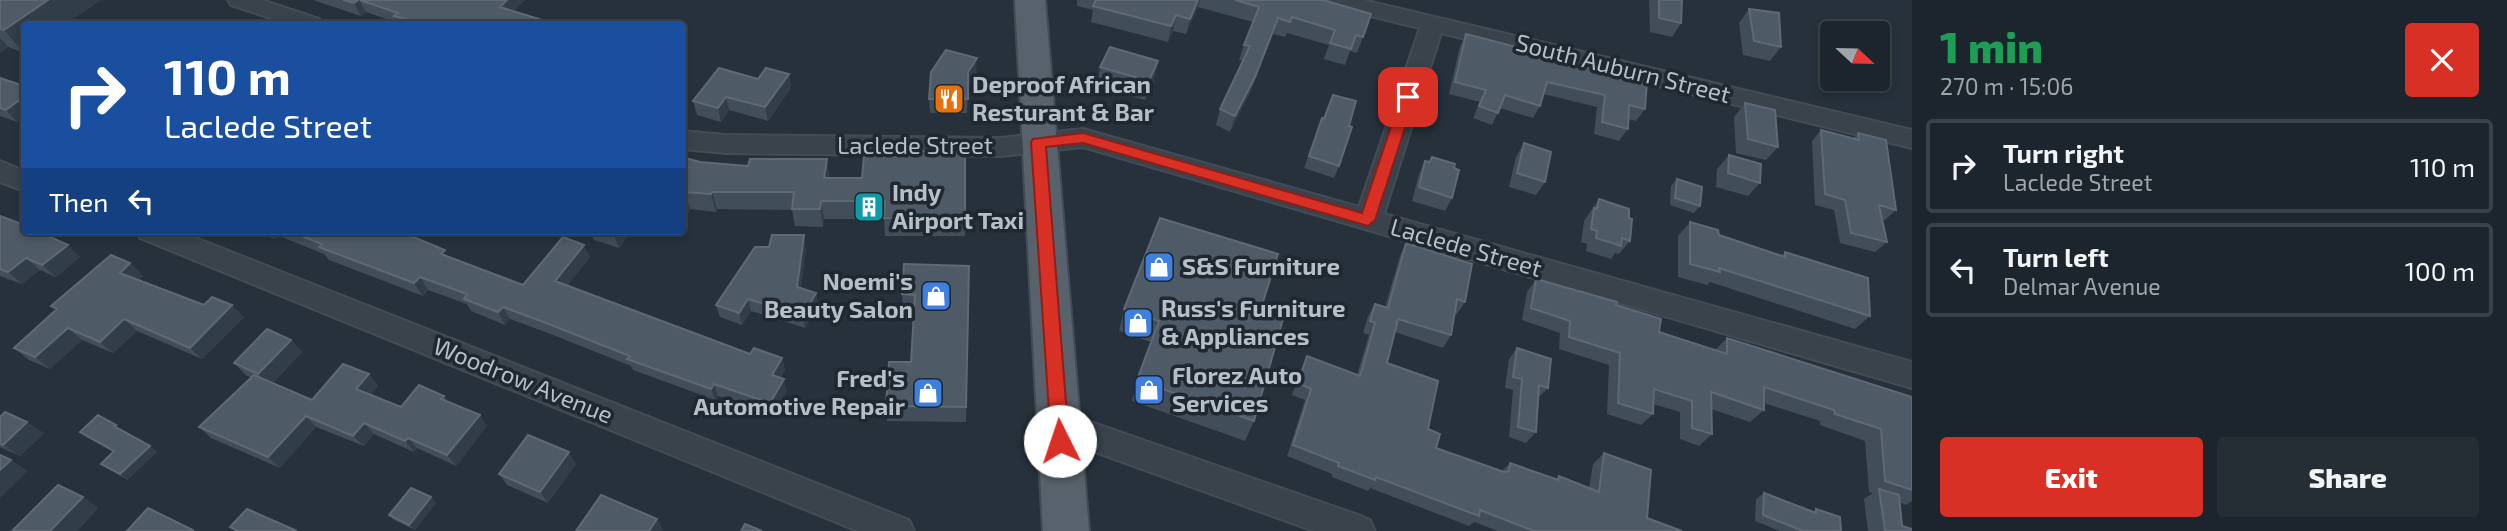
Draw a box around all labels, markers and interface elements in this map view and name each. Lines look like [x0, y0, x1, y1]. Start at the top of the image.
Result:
north arrow [1820, 21, 1890, 91]
map controls [1820, 21, 1890, 91]
text: 1 min [1940, 21, 2043, 71]
button: close [2405, 23, 2479, 97]
street label: South Auburn Street [1513, 27, 1734, 108]
text: 110 m [164, 46, 291, 105]
icon: right [49, 49, 140, 140]
pin [1378, 67, 1438, 127]
place label: Deproof African Resturant & Bar [972, 69, 1155, 126]
text: 270 m · 15:06 [1940, 72, 2073, 100]
icon: arrive [1389, 78, 1427, 116]
restaurant icon: Deproof African Resturant & Bar [932, 82, 966, 116]
text: Laclede Street [164, 106, 372, 144]
street label: Laclede Street [837, 130, 993, 159]
text: Turn right [2003, 137, 2124, 168]
icon: right [1944, 147, 1982, 185]
text: 110 m [2410, 151, 2475, 182]
text: Laclede Street [2003, 168, 2152, 196]
place label: Indy Airport Taxi [892, 177, 1024, 234]
icon: left [122, 182, 160, 220]
text: Then [49, 186, 108, 217]
building icon: Indy Airport Taxi [852, 190, 886, 224]
street label: Laclede Street [1387, 211, 1545, 282]
text: Turn left [2003, 241, 2109, 272]
shop icon: S&S Furniture [1142, 250, 1176, 284]
place label: S&S Furniture [1182, 251, 1340, 280]
icon: left [1944, 251, 1982, 289]
text: 100 m [2405, 255, 2475, 286]
place label: Noemi's Beauty Salon [764, 266, 913, 323]
text: Delmar Avenue [2003, 272, 2161, 300]
shop icon: Noemi's Beauty Salon [919, 279, 953, 313]
place label: Russ's Furniture & Appliances [1161, 293, 1346, 350]
shop icon: Russ's Furniture & Appliances [1121, 306, 1155, 340]
street label: Woodrow Avenue [430, 330, 617, 429]
place label: Florez Auto Services [1172, 360, 1302, 417]
place label: Fred's Automotive Repair [693, 363, 906, 420]
shop icon: Florez Auto Services [1132, 373, 1166, 407]
shop icon: Fred's Automotive Repair [911, 376, 945, 410]
position arrow [1023, 404, 1097, 478]
button: Exit [1940, 437, 2203, 517]
button: Share [2217, 437, 2479, 517]

